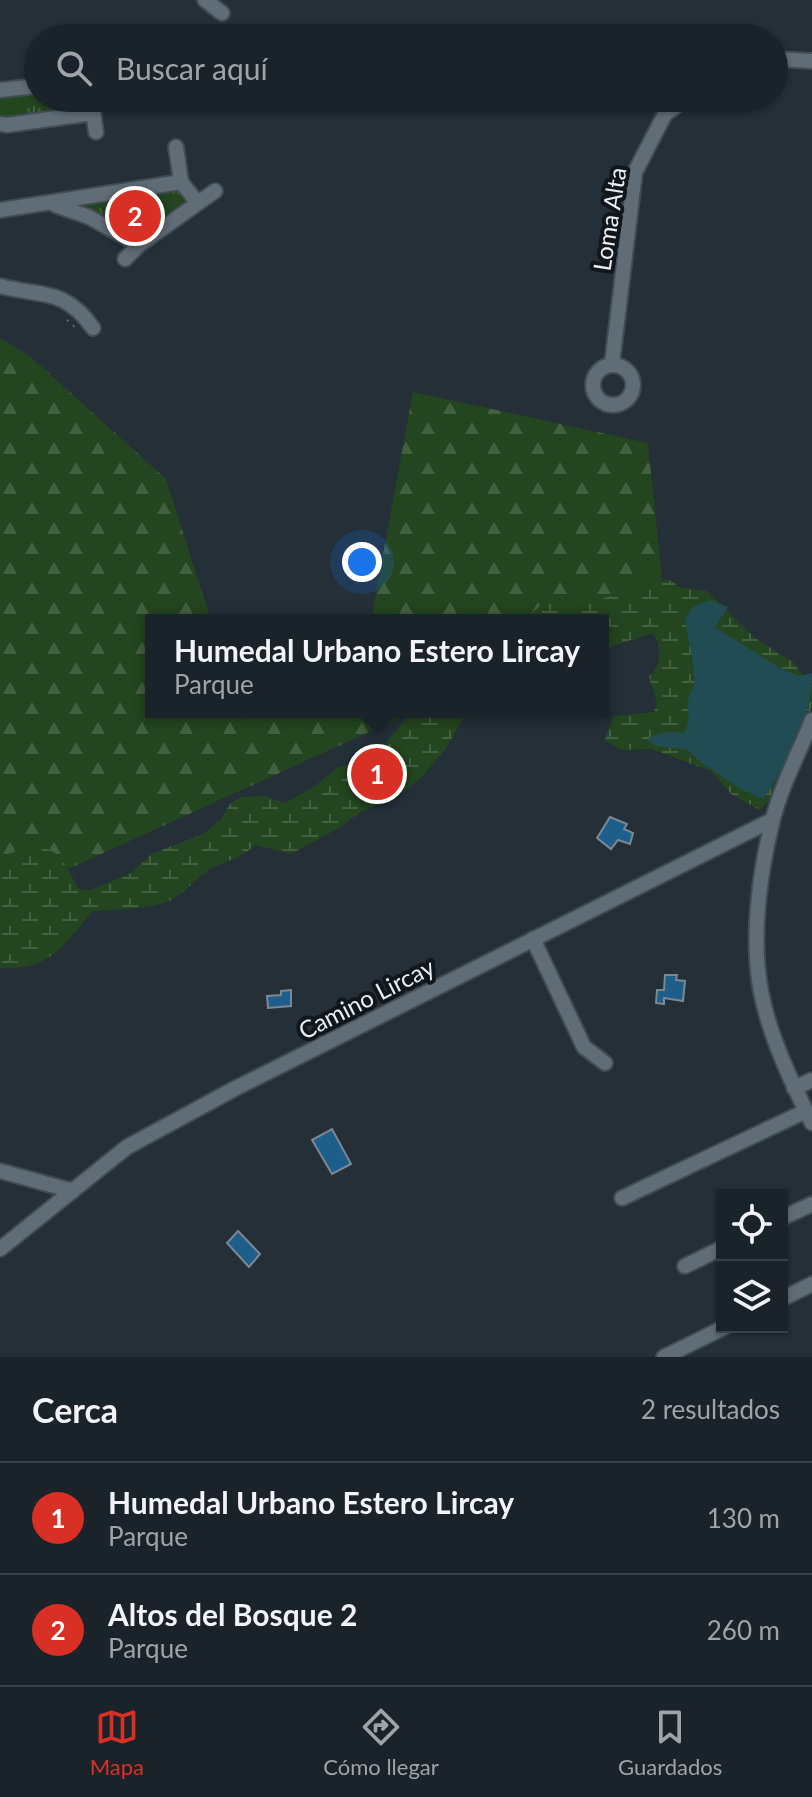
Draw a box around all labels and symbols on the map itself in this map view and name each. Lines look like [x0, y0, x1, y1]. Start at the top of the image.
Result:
street label: Loma Alta [587, 165, 631, 273]
pin: 2 [109, 186, 161, 246]
your location [342, 542, 382, 582]
pin: 1 [351, 744, 403, 804]
street label: Camino Lircay [293, 951, 439, 1045]

